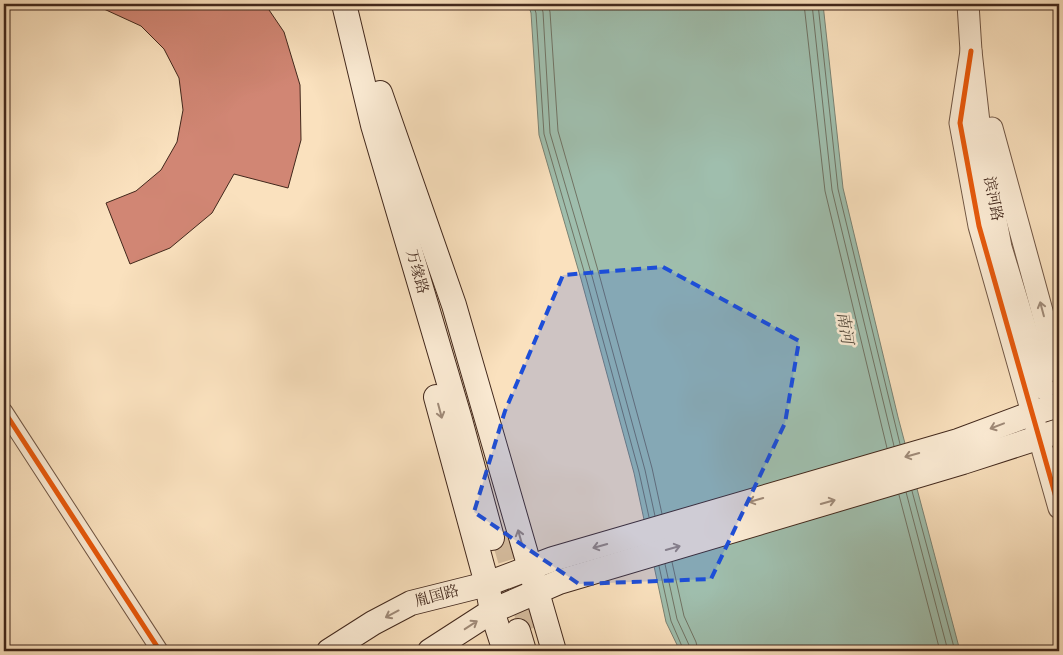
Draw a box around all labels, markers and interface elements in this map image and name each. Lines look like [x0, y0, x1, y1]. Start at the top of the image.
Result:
street label: 滨河路 [980, 175, 1006, 223]
street label: 万缘路 [403, 248, 431, 296]
one-way arrow [1036, 302, 1046, 318]
water label: 南河 [834, 311, 857, 348]
one-way arrow [436, 402, 445, 418]
one-way arrow [989, 422, 1005, 431]
one-way arrow [904, 450, 920, 460]
one-way arrow [748, 496, 764, 506]
one-way arrow [820, 497, 836, 507]
one-way arrow [515, 530, 525, 546]
one-way arrow [592, 541, 608, 551]
one-way arrow [664, 543, 680, 553]
street label: 胤国路 [413, 582, 461, 610]
one-way arrow [384, 609, 399, 619]
one-way arrow [464, 620, 478, 630]

